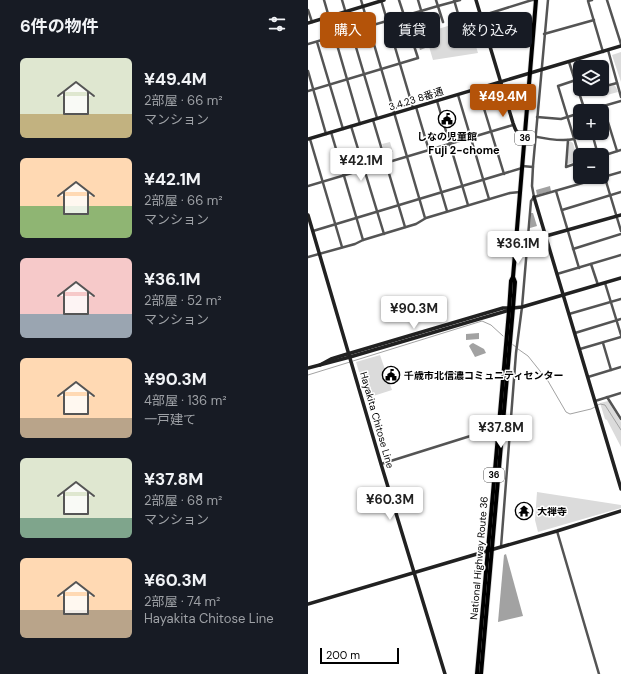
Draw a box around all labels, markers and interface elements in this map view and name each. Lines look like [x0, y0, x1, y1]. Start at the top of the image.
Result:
chip: 購入 [320, 12, 376, 48]
chip: 賃貸 [384, 12, 440, 48]
chip: 絞り込み [448, 12, 532, 48]
icon: filters [266, 13, 288, 35]
text: 6件の物件 [20, 15, 99, 37]
map controls [573, 60, 609, 184]
button: layers [573, 60, 609, 96]
text: ¥49.4M [144, 68, 207, 90]
icon: home [52, 74, 100, 122]
pin: ¥49.4M [470, 84, 536, 118]
street label: 3.4.23 8番通 [387, 85, 445, 113]
text: ¥49.4M [479, 88, 527, 105]
text: 2部屋 · 66 m² [144, 92, 223, 109]
button: + [573, 104, 609, 140]
public building icon: しなの児童館 [437, 109, 457, 129]
text: マンション [144, 111, 209, 128]
place label: しなの児童館 [417, 130, 477, 143]
road number: 36 [515, 131, 535, 145]
district label: Fuji 2-chome [428, 143, 500, 157]
pin: ¥42.1M [328, 148, 394, 182]
button: − [573, 148, 609, 184]
text: ¥42.1M [339, 152, 383, 169]
text: ¥42.1M [144, 168, 201, 190]
icon: home [52, 174, 100, 222]
text: 2部屋 · 66 m² [144, 192, 223, 209]
text: マンション [144, 211, 209, 228]
pin: ¥36.1M [485, 231, 551, 265]
text: ¥36.1M [496, 235, 540, 252]
text: ¥36.1M [144, 268, 200, 290]
icon: home [52, 274, 100, 322]
text: 2部屋 · 52 m² [144, 292, 222, 309]
pin: ¥90.3M [381, 296, 447, 330]
text: ¥90.3M [390, 300, 438, 317]
text: マンション [144, 311, 209, 328]
public building icon: 千歳市北信濃コミュニティセンター [381, 365, 401, 385]
text: ¥90.3M [144, 368, 207, 390]
place label: 千歳市北信濃コミュニティセンター [404, 369, 563, 382]
street label: Hayakita Chitose Line [357, 370, 397, 470]
icon: home [52, 374, 100, 422]
text: 4部屋 · 136 m² [144, 392, 227, 409]
text: 一戸建て [144, 411, 196, 428]
pin: ¥37.8M [468, 415, 534, 449]
text: ¥37.8M [478, 419, 524, 436]
text: ¥37.8M [144, 468, 203, 490]
road number: 36 [484, 468, 504, 482]
icon: home [52, 474, 100, 522]
pin: ¥60.3M [357, 487, 423, 521]
text: ¥60.3M [366, 491, 414, 508]
text: 2部屋 · 68 m² [144, 492, 222, 509]
street label: National Highway Route 36 [467, 496, 491, 620]
temple icon: 大禅寺 [514, 501, 534, 521]
place label: 大禅寺 [537, 505, 567, 518]
text: マンション [144, 511, 209, 528]
text: ¥60.3M [144, 569, 207, 591]
icon: home [52, 574, 100, 622]
text: 2部屋 · 74 m² [144, 593, 220, 610]
text: Hayakita Chitose Line [144, 610, 274, 627]
scale bar [320, 646, 399, 665]
text: 200 m [326, 648, 360, 662]

